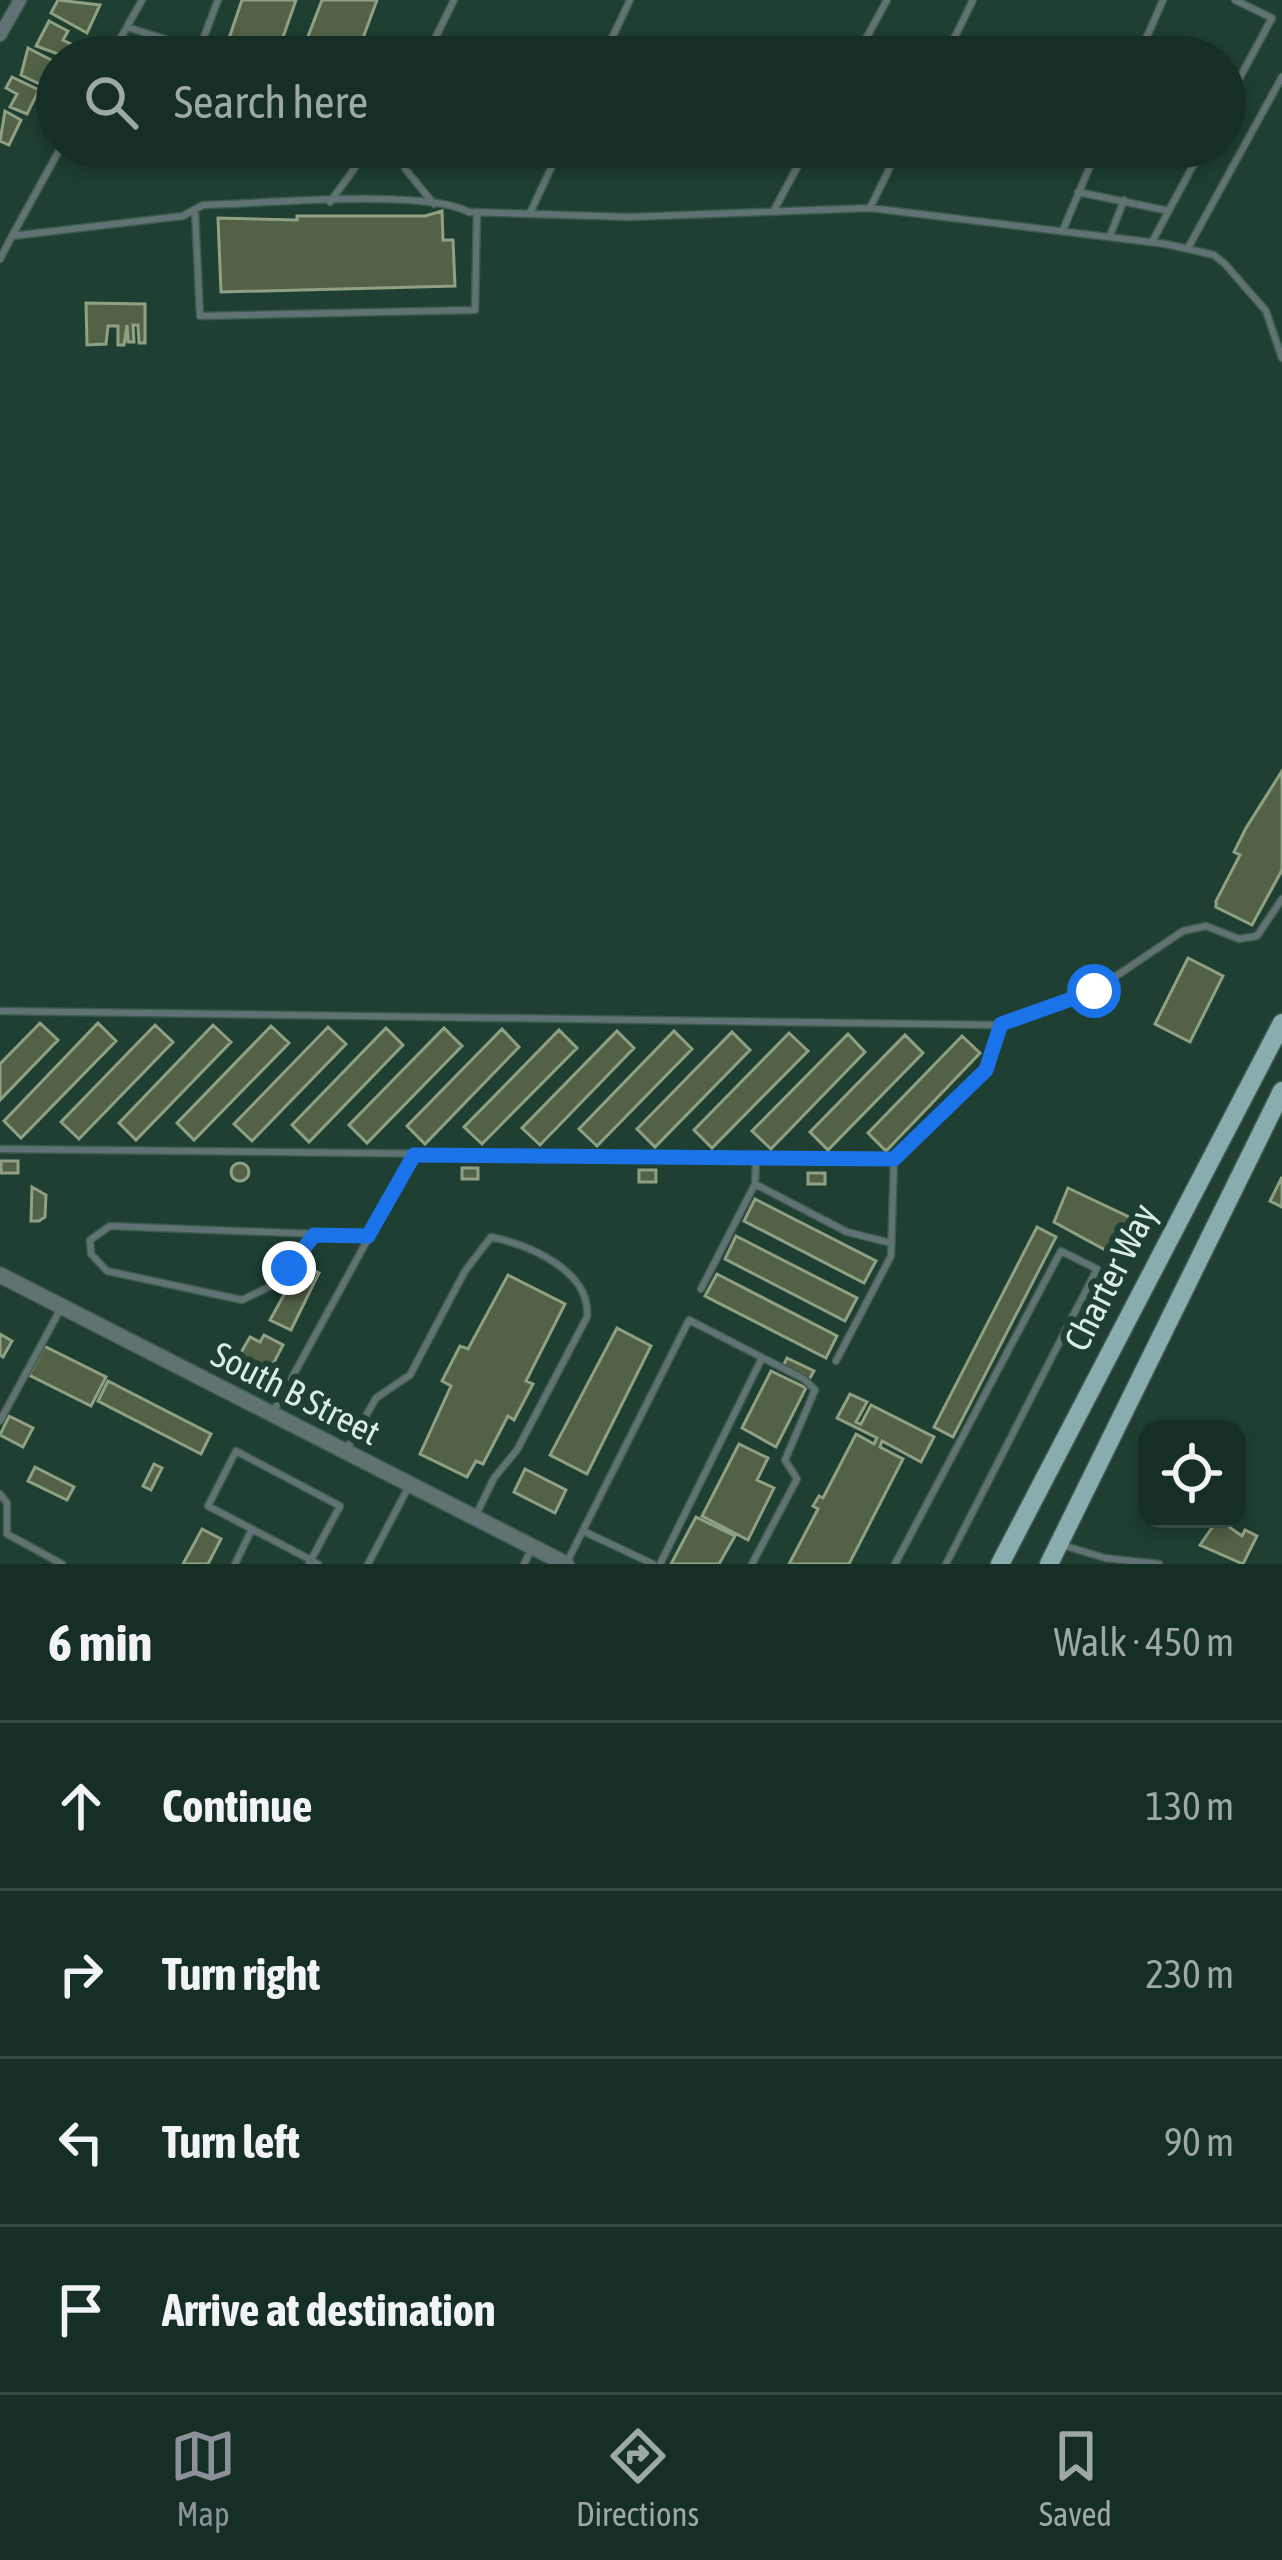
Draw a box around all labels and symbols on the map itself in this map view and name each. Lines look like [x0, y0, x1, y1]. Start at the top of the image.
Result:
route start [1067, 964, 1121, 1018]
street label: Charter Way [1055, 1197, 1165, 1357]
route end [262, 1241, 316, 1295]
street label: South B Street [205, 1333, 387, 1453]

